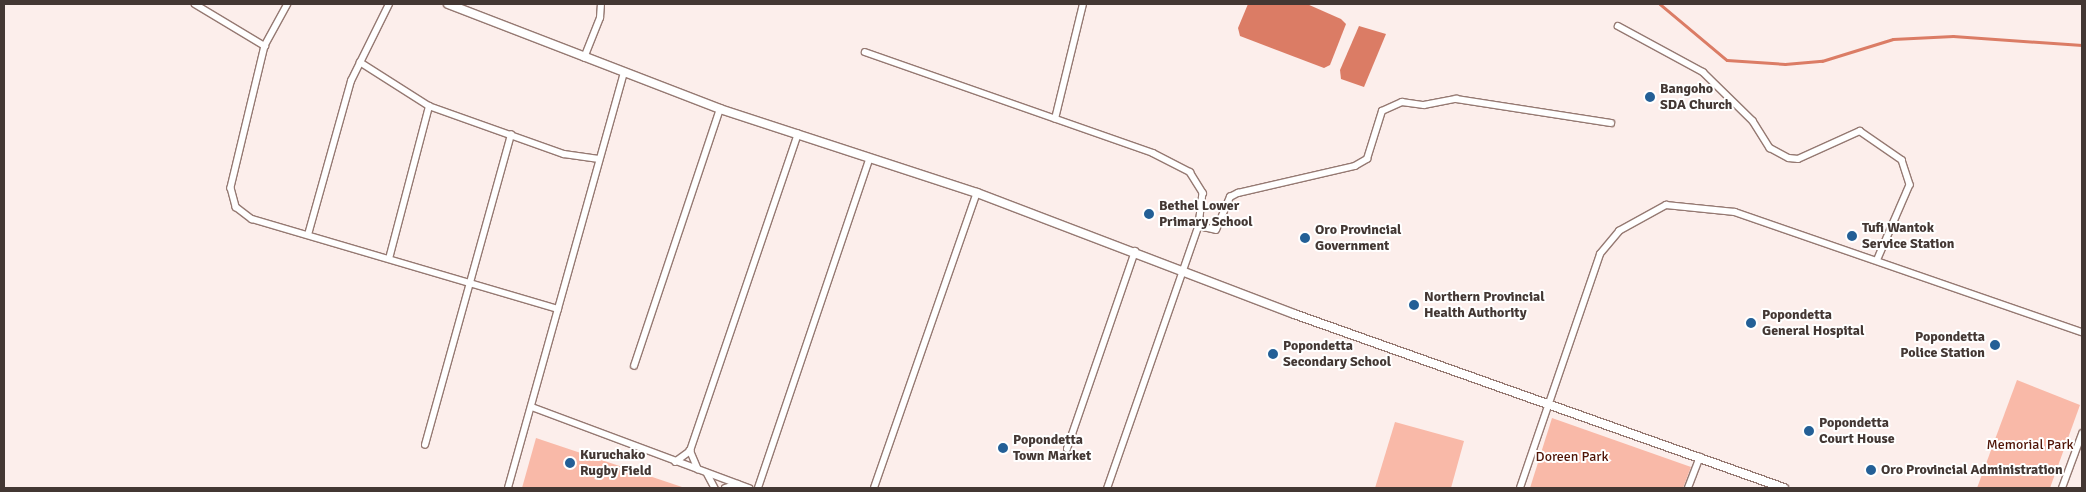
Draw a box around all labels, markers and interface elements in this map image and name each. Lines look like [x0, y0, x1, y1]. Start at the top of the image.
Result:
place label: Bangoho SDA Church [1660, 81, 1732, 114]
marker: Bangoho SDA Church [1644, 91, 1656, 103]
place label: Bethel Lower Primary School [1159, 198, 1253, 230]
marker: Bethel Lower Primary School [1143, 208, 1155, 220]
place label: Tufi Wantok Service Station [1862, 220, 1954, 252]
place label: Oro Provincial Government [1315, 222, 1401, 254]
marker: Tufi Wantok Service Station [1846, 230, 1858, 242]
marker: Oro Provincial Government [1299, 232, 1311, 244]
place label: Northern Provincial Health Authority [1424, 289, 1545, 322]
marker: Northern Provincial Health Authority [1408, 299, 1420, 311]
place label: Popondetta General Hospital [1762, 307, 1864, 340]
marker: Popondetta General Hospital [1744, 316, 1758, 330]
place label: Popondetta Police Station [1900, 329, 1985, 362]
place label: Popondetta Secondary School [1283, 338, 1391, 371]
marker: Popondetta Police Station [1989, 339, 2001, 351]
marker: Popondetta Secondary School [1267, 348, 1279, 360]
place label: Popondetta Court House [1819, 415, 1895, 448]
marker: Popondetta Court House [1803, 425, 1815, 437]
place label: Popondetta Town Market [1013, 432, 1091, 464]
park label: Memorial Park [1986, 437, 2074, 453]
marker: Popondetta Town Market [997, 442, 1009, 454]
place label: Kuruchako Rugby Field [580, 447, 652, 480]
park label: Doreen Park [1536, 449, 1608, 465]
marker: Kuruchako Rugby Field [564, 457, 576, 469]
place label: Oro Provincial Administration [1881, 462, 2063, 478]
marker: Oro Provincial Administration [1865, 464, 1877, 476]

